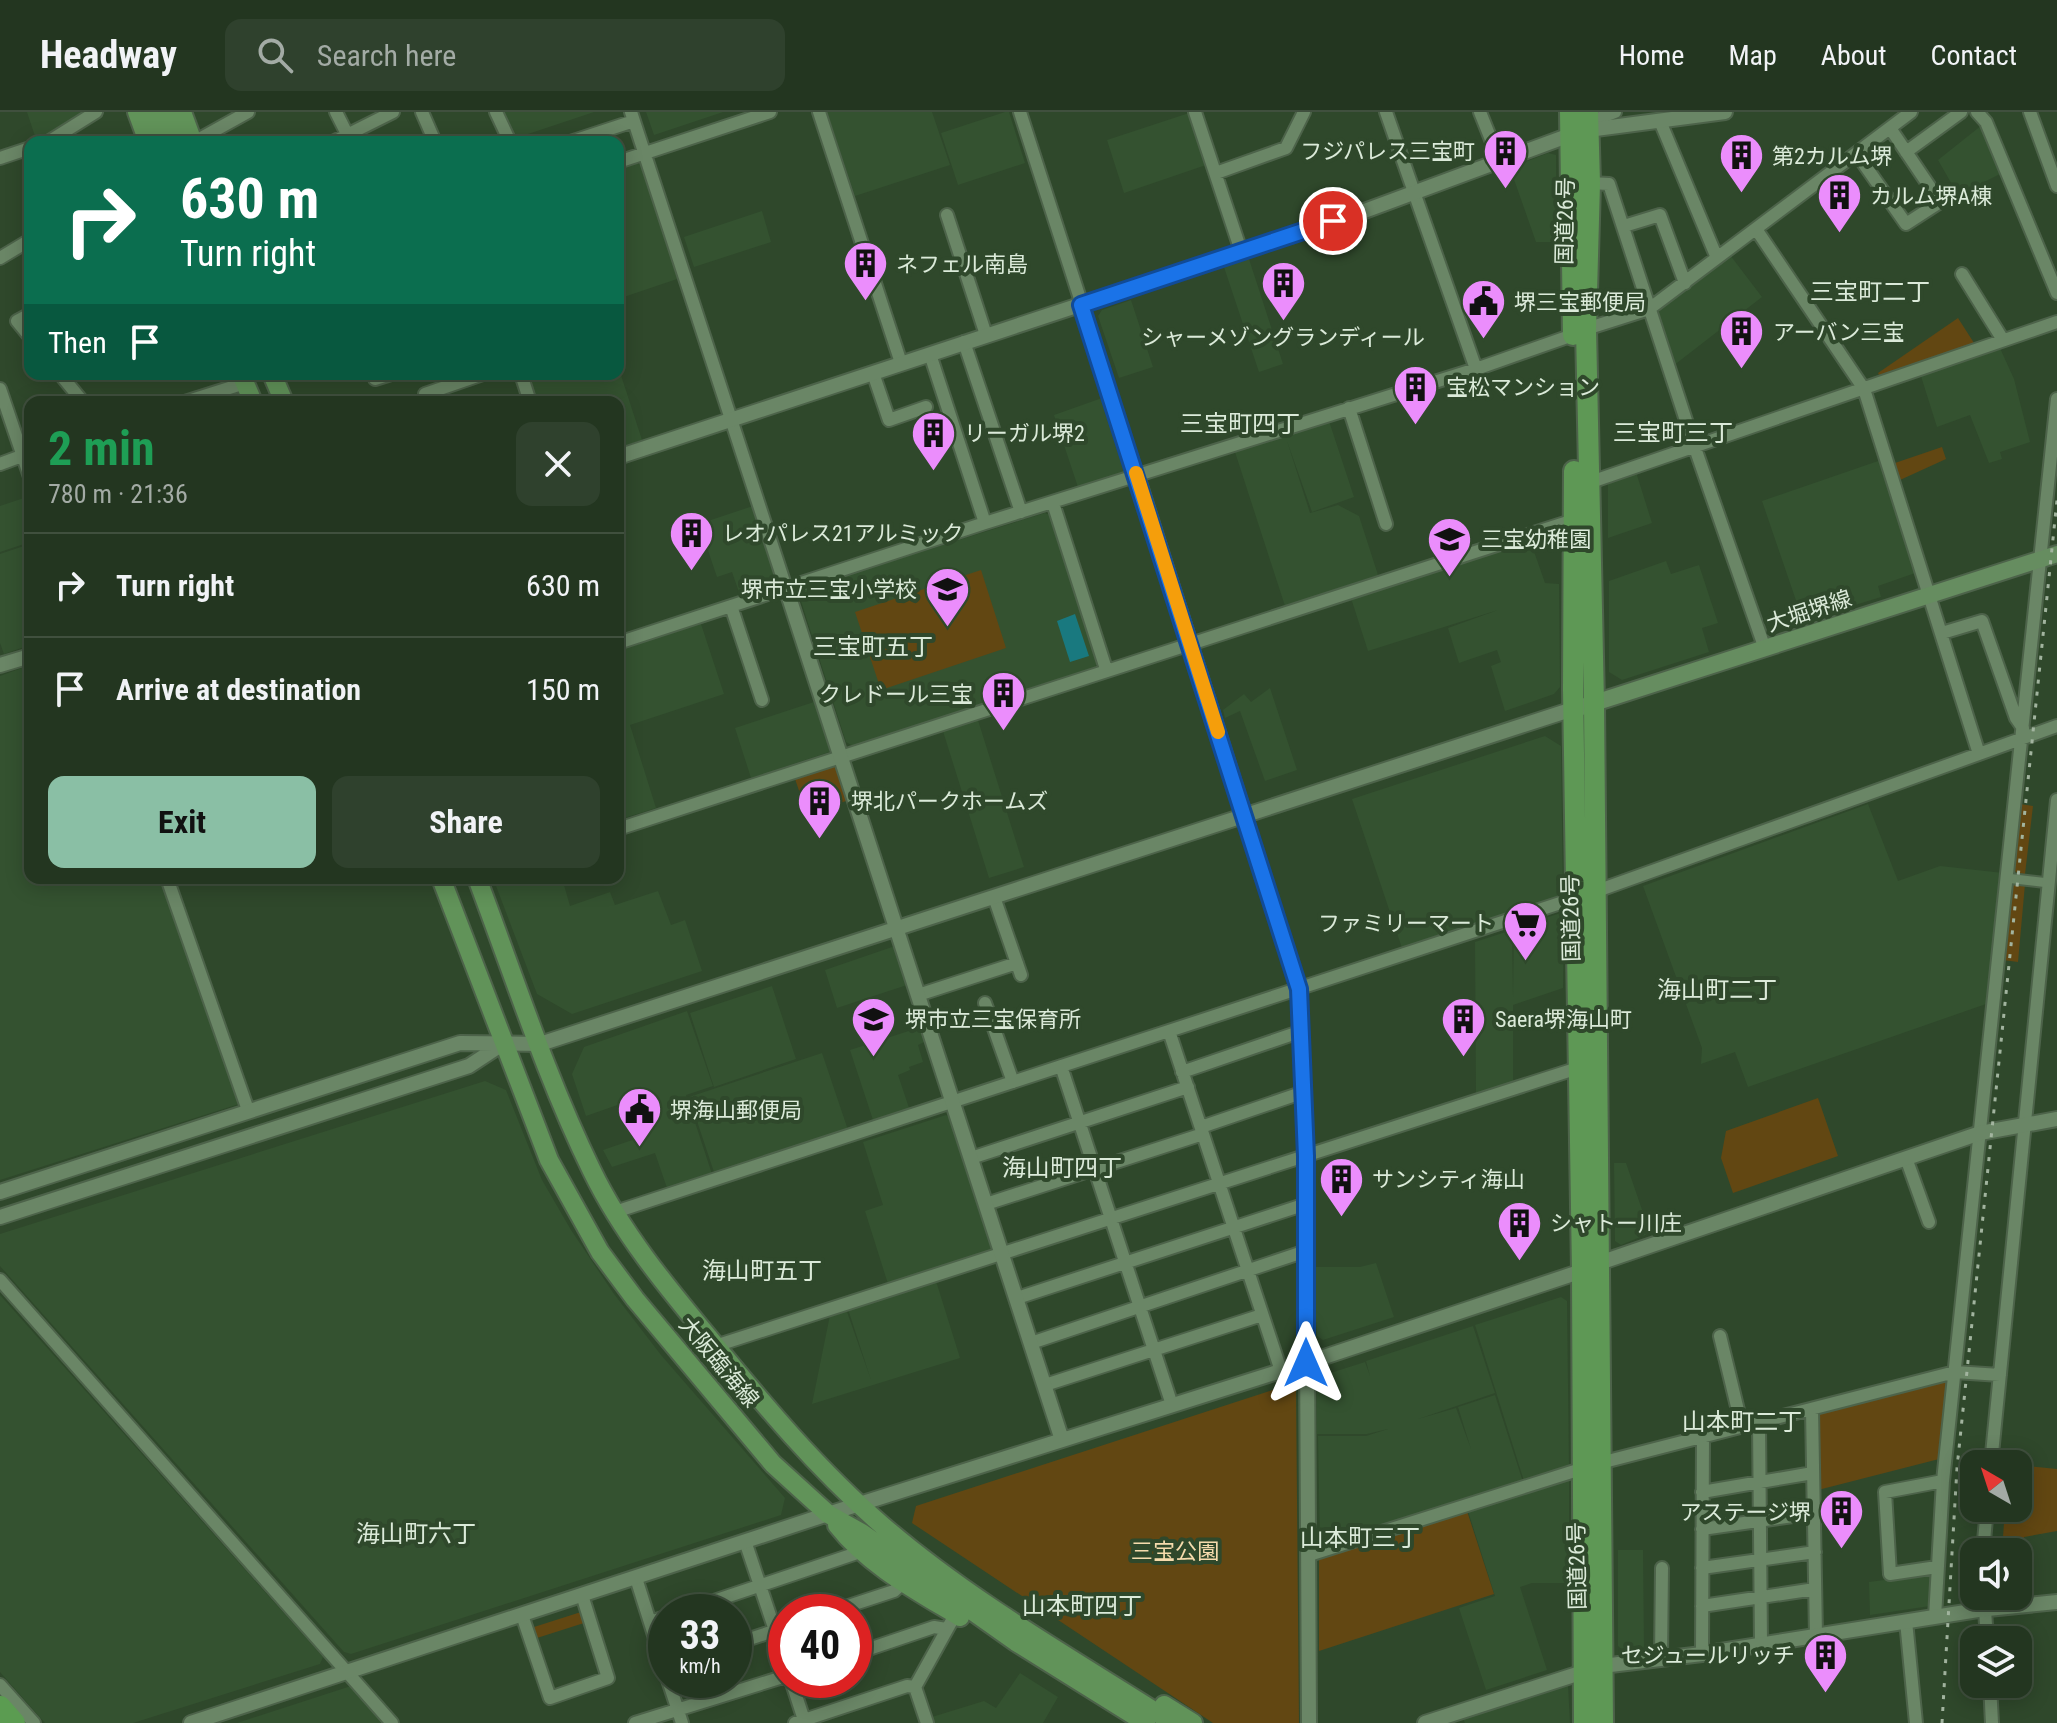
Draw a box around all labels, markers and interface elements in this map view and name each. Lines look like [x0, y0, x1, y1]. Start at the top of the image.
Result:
search box [225, 19, 785, 91]
text: Headway [40, 33, 177, 77]
icon: search [253, 33, 297, 77]
text: Search here [317, 38, 456, 73]
text: Home [1619, 39, 1684, 72]
text: Map [1728, 39, 1777, 72]
text: About [1821, 39, 1887, 72]
text: Contact [1931, 39, 2017, 72]
building icon: フジパレス三宝町 [1482, 127, 1530, 190]
building icon: 第2カルム堺 [1717, 132, 1765, 195]
place label: フジパレス三宝町 [1300, 139, 1475, 164]
place label: 第2カルム堺 [1772, 144, 1892, 169]
text: 630 m [180, 166, 319, 232]
icon: right [48, 168, 152, 272]
building icon: カルム堺A棟 [1815, 172, 1863, 235]
street label: 国道26号 [1552, 177, 1578, 265]
place label: カルム堺A棟 [1870, 184, 1992, 209]
pin [1299, 187, 1367, 255]
icon: arrive [1311, 199, 1355, 243]
text: Turn right [180, 233, 316, 275]
building icon: ネフェル南島 [841, 240, 889, 303]
place label: ネフェル南島 [896, 252, 1028, 277]
building icon: シャーメゾングランディール [1259, 260, 1307, 323]
public building icon: 堺三宝郵便局 [1459, 278, 1507, 341]
district label: 三宝町二丁 [1810, 278, 1930, 306]
place label: 堺三宝郵便局 [1514, 290, 1646, 315]
building icon: アーバン三宝 [1718, 308, 1766, 371]
icon: arrive [123, 320, 167, 364]
place label: アーバン三宝 [1773, 320, 1905, 345]
text: Then [48, 325, 107, 360]
place label: シャーメゾングランディール [1141, 325, 1425, 350]
building icon: 宝松マンション [1391, 363, 1439, 426]
place label: 宝松マンション [1446, 375, 1600, 400]
building icon: リーガル堺2 [909, 409, 957, 472]
district label: 三宝町四丁 [1180, 410, 1300, 438]
district label: 三宝町三丁 [1613, 419, 1733, 447]
text: 2 min [48, 420, 155, 477]
place label: リーガル堺2 [964, 421, 1085, 446]
button: close [516, 422, 600, 506]
text: 780 m · 21:36 [48, 479, 188, 509]
building icon: レオパレス21アルミック [667, 509, 715, 572]
school or university icon: 三宝幼稚園 [1426, 515, 1474, 578]
place label: レオパレス21アルミック [722, 521, 964, 546]
place label: 三宝幼稚園 [1481, 527, 1591, 552]
icon: right [48, 563, 92, 607]
school or university icon: 堺市立三宝小学校 [924, 565, 972, 628]
text: Turn right [116, 568, 234, 603]
text: 630 m [526, 568, 600, 603]
place label: 堺市立三宝小学校 [741, 577, 917, 602]
street label: 大堀堺線 [1763, 586, 1855, 636]
district label: 三宝町五丁 [813, 633, 933, 661]
icon: arrive [48, 667, 92, 711]
building icon: クレドール三宝 [980, 670, 1028, 733]
text: Arrive at destination [116, 672, 361, 707]
text: 150 m [526, 672, 600, 707]
place label: クレドール三宝 [819, 682, 973, 707]
button: Exit [48, 776, 316, 868]
button: Share [332, 776, 600, 868]
building icon: 堺北パークホームズ [796, 777, 844, 840]
place label: 堺北パークホームズ [851, 789, 1048, 814]
street label: 国道26号 [1558, 874, 1584, 962]
supermarket icon: ファミリーマート [1501, 899, 1549, 962]
place label: ファミリーマート [1318, 911, 1494, 936]
district label: 海山町二丁 [1657, 976, 1777, 1004]
school or university icon: 堺市立三宝保育所 [850, 995, 898, 1058]
building icon: Saera堺海山町 [1440, 995, 1488, 1058]
place label: 堺市立三宝保育所 [905, 1007, 1081, 1032]
place label: Saera堺海山町 [1495, 1007, 1632, 1032]
public building icon: 堺海山郵便局 [615, 1086, 663, 1149]
place label: 堺海山郵便局 [670, 1098, 802, 1123]
district label: 海山町四丁 [1002, 1154, 1122, 1182]
building icon: サンシティ海山 [1317, 1155, 1365, 1218]
place label: サンシティ海山 [1372, 1167, 1525, 1192]
building icon: シャトー川庄 [1495, 1199, 1543, 1262]
place label: シャトー川庄 [1550, 1211, 1682, 1236]
district label: 海山町五丁 [702, 1257, 822, 1285]
street label: 大阪臨海線 [674, 1312, 764, 1412]
position arrow [1264, 1321, 1348, 1405]
district label: 山本町二丁 [1682, 1408, 1802, 1436]
north arrow [1960, 1450, 2032, 1522]
map controls [1960, 1450, 2032, 1698]
building icon: アステージ堺 [1818, 1488, 1866, 1551]
place label: アステージ堺 [1679, 1500, 1811, 1525]
district label: 海山町六丁 [356, 1520, 476, 1548]
street label: 国道26号 [1564, 1522, 1590, 1610]
district label: 山本町三丁 [1300, 1524, 1420, 1552]
button: sound [1960, 1538, 2032, 1610]
park label: 三宝公園 [1131, 1539, 1219, 1564]
district label: 山本町四丁 [1022, 1592, 1142, 1620]
speed limit sign: 40 [768, 1594, 872, 1698]
text: 33 [680, 1612, 720, 1659]
button: layers [1960, 1626, 2032, 1698]
building icon: セジュールリッチ [1802, 1631, 1850, 1694]
place label: セジュールリッチ [1621, 1643, 1795, 1668]
text: km/h [679, 1654, 721, 1678]

